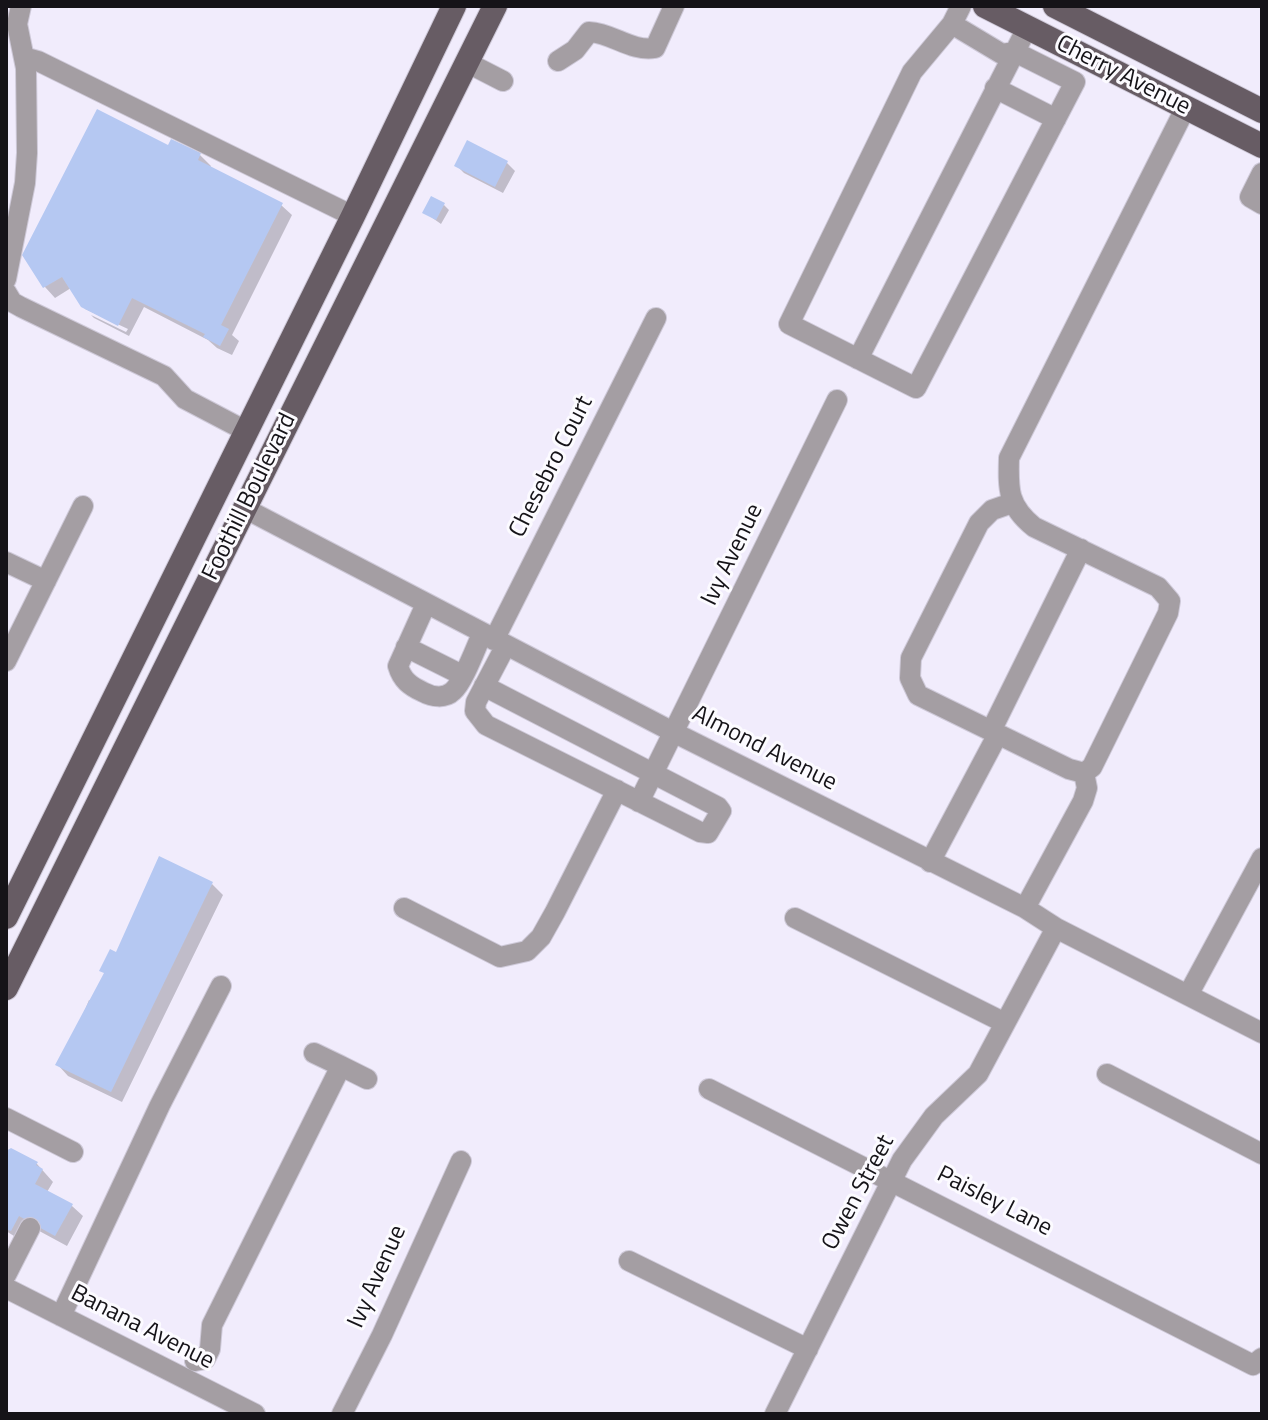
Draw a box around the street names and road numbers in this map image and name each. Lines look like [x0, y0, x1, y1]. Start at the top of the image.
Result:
street label: Cherry Avenue [1051, 30, 1195, 122]
street label: Chesebro Court [504, 391, 600, 543]
street label: Foothill Boulevard [197, 409, 303, 585]
street label: Ivy Avenue [696, 500, 770, 610]
street label: Almond Avenue [687, 700, 841, 798]
street label: Owen Street [817, 1131, 901, 1255]
street label: Paisley Lane [932, 1161, 1056, 1243]
street label: Ivy Avenue [343, 1221, 413, 1333]
street label: Banana Avenue [66, 1280, 218, 1376]

